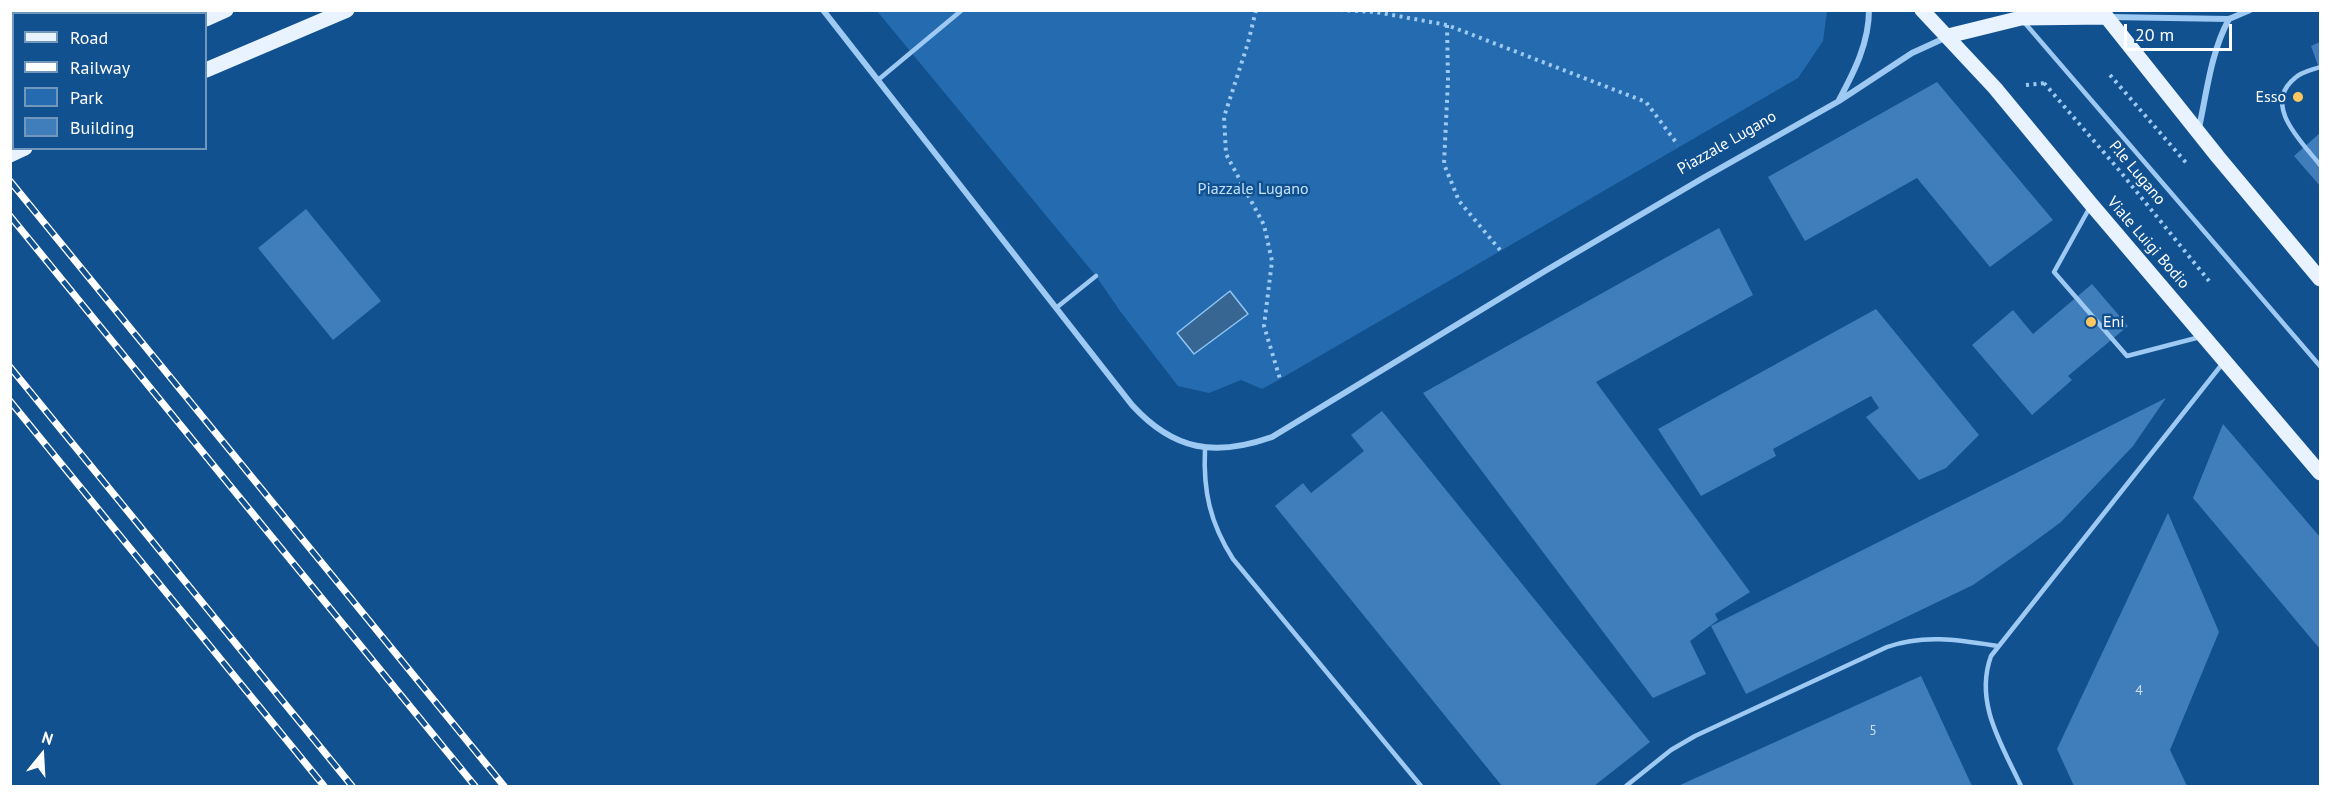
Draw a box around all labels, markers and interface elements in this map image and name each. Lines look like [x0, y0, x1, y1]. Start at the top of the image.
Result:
legend [12, 12, 207, 150]
scale bar [2127, 12, 2235, 50]
text: 20 m [2135, 23, 2174, 46]
text: Road [70, 26, 108, 49]
text: Railway [70, 56, 130, 79]
text: Park [70, 86, 103, 109]
place label: Esso [2255, 87, 2286, 107]
marker: Esso [2291, 90, 2305, 104]
street label: Piazzale Lugano [1674, 107, 1780, 179]
text: Building [70, 116, 134, 139]
street label: P.le Lugano [2105, 137, 2169, 209]
park label: Piazzale Lugano [1198, 179, 1308, 199]
street label: Viale Luigi Bodio [2103, 193, 2193, 293]
place label: Eni [2103, 312, 2125, 332]
marker: Eni [2084, 315, 2098, 329]
house number: 4 [2135, 683, 2143, 699]
house number: 5 [1869, 723, 1877, 739]
north arrow [12, 725, 72, 785]
text: N [39, 727, 56, 749]

